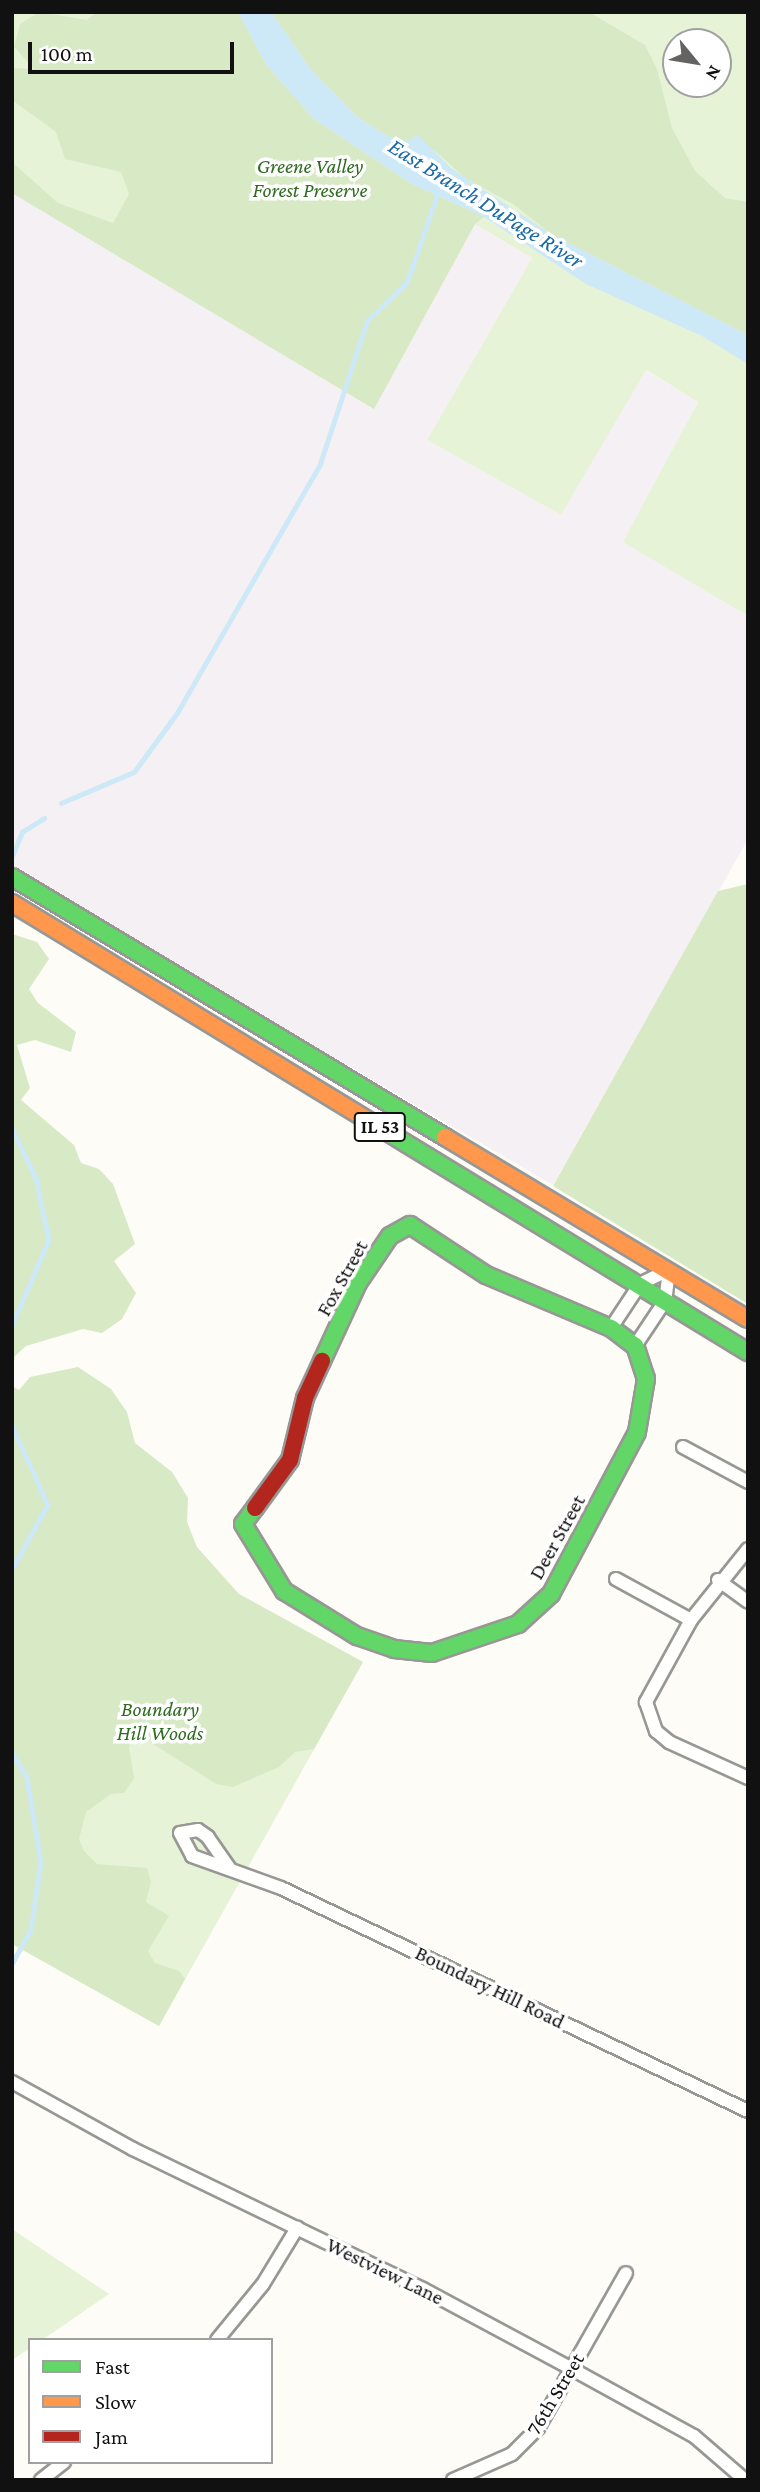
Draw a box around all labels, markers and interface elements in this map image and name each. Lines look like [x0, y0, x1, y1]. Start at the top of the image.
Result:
scale bar [32, 28, 238, 72]
north arrow [662, 28, 732, 98]
text: 100 m [41, 42, 93, 66]
text: N [702, 62, 726, 84]
water label: East Branch DuPage River [384, 132, 588, 274]
park label: Greene Valley Forest Preserve [253, 153, 367, 203]
road number: IL 53 [354, 1112, 406, 1142]
street label: Fox Street [311, 1236, 373, 1320]
street label: Deer Street [523, 1490, 591, 1584]
park label: Boundary Hill Woods [117, 1696, 203, 1746]
street label: Boundary Hill Road [411, 1940, 569, 2034]
street label: Westview Lane [322, 2232, 448, 2310]
legend [28, 2338, 273, 2464]
street label: 76th Street [521, 2348, 589, 2440]
text: Fast [95, 2355, 130, 2379]
text: Slow [95, 2390, 136, 2414]
text: Jam [95, 2425, 128, 2449]

